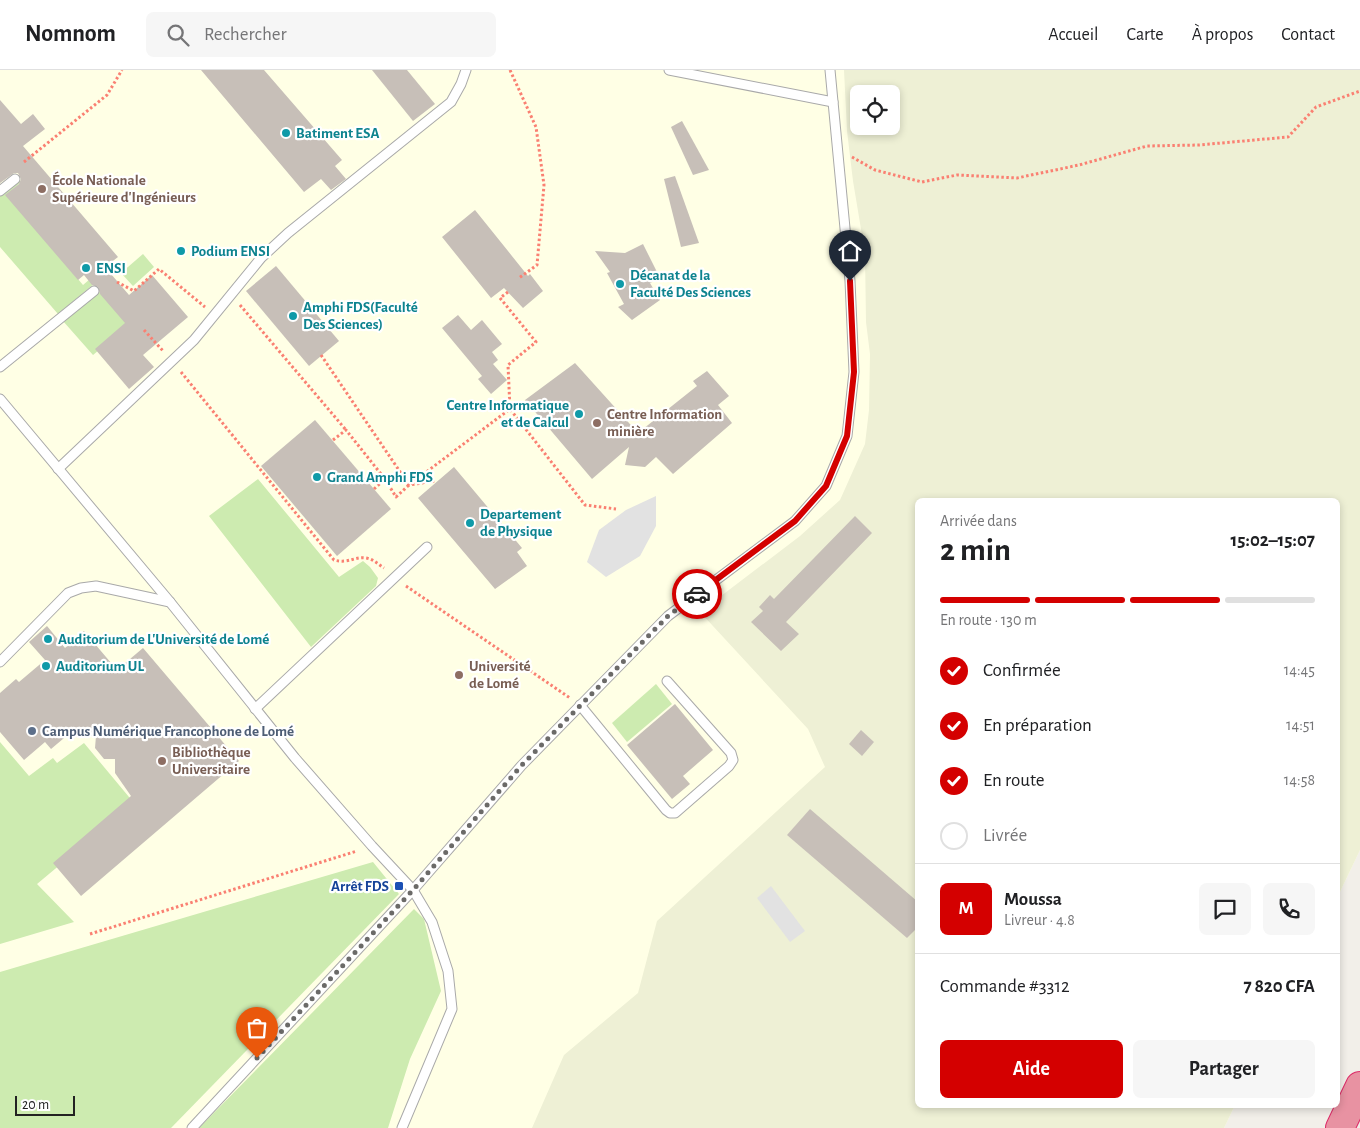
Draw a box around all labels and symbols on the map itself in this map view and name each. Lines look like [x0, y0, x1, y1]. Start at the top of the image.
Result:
place label: Batiment ESA [296, 126, 379, 141]
marker: Batiment ESA [280, 127, 292, 139]
place label: École Nationale Supérieure d'Ingénieurs [52, 171, 196, 205]
marker: École Nationale Supérieure d'Ingénieurs [36, 183, 48, 195]
pin [829, 230, 871, 281]
place label: Podium ENSI [191, 244, 270, 259]
marker: Podium ENSI [175, 245, 187, 257]
place label: ENSI [96, 261, 126, 276]
marker: ENSI [80, 262, 92, 274]
place label: Décanat de la Faculté Des Sciences [630, 268, 751, 300]
marker: Décanat de la Faculté Des Sciences [614, 278, 626, 290]
place label: Amphi FDS(Faculté Des Sciences) [303, 300, 418, 332]
marker: Amphi FDS(Faculté Des Sciences) [287, 310, 299, 322]
place label: Centre Informatique et de Calcul [446, 398, 569, 430]
place label: Centre Information minière [607, 407, 722, 439]
marker: Centre Informatique et de Calcul [573, 408, 585, 420]
marker: Centre Information minière [591, 417, 603, 429]
place label: Grand Amphi FDS [327, 470, 433, 485]
marker: Grand Amphi FDS [311, 471, 323, 483]
place label: Departement de Physique [480, 507, 561, 539]
marker: Departement de Physique [464, 517, 476, 529]
courier [672, 569, 722, 619]
place label: Auditorium de L'Université de Lomé [58, 632, 269, 647]
marker: Auditorium de L'Université de Lomé [42, 633, 54, 645]
place label: Auditorium UL [56, 659, 144, 674]
place label: Université de Lomé [469, 659, 531, 691]
marker: Auditorium UL [40, 660, 52, 672]
marker: Université de Lomé [453, 669, 465, 681]
place label: Campus Numérique Francophone de Lomé [42, 724, 294, 739]
marker: Campus Numérique Francophone de Lomé [26, 725, 38, 737]
place label: Bibliothèque Universitaire [172, 745, 251, 777]
marker: Bibliothèque Universitaire [156, 755, 168, 767]
place label: Arrêt FDS [331, 879, 389, 894]
marker: Arrêt FDS [393, 880, 405, 892]
pin [236, 1007, 278, 1058]
scale bar [15, 1093, 75, 1116]

